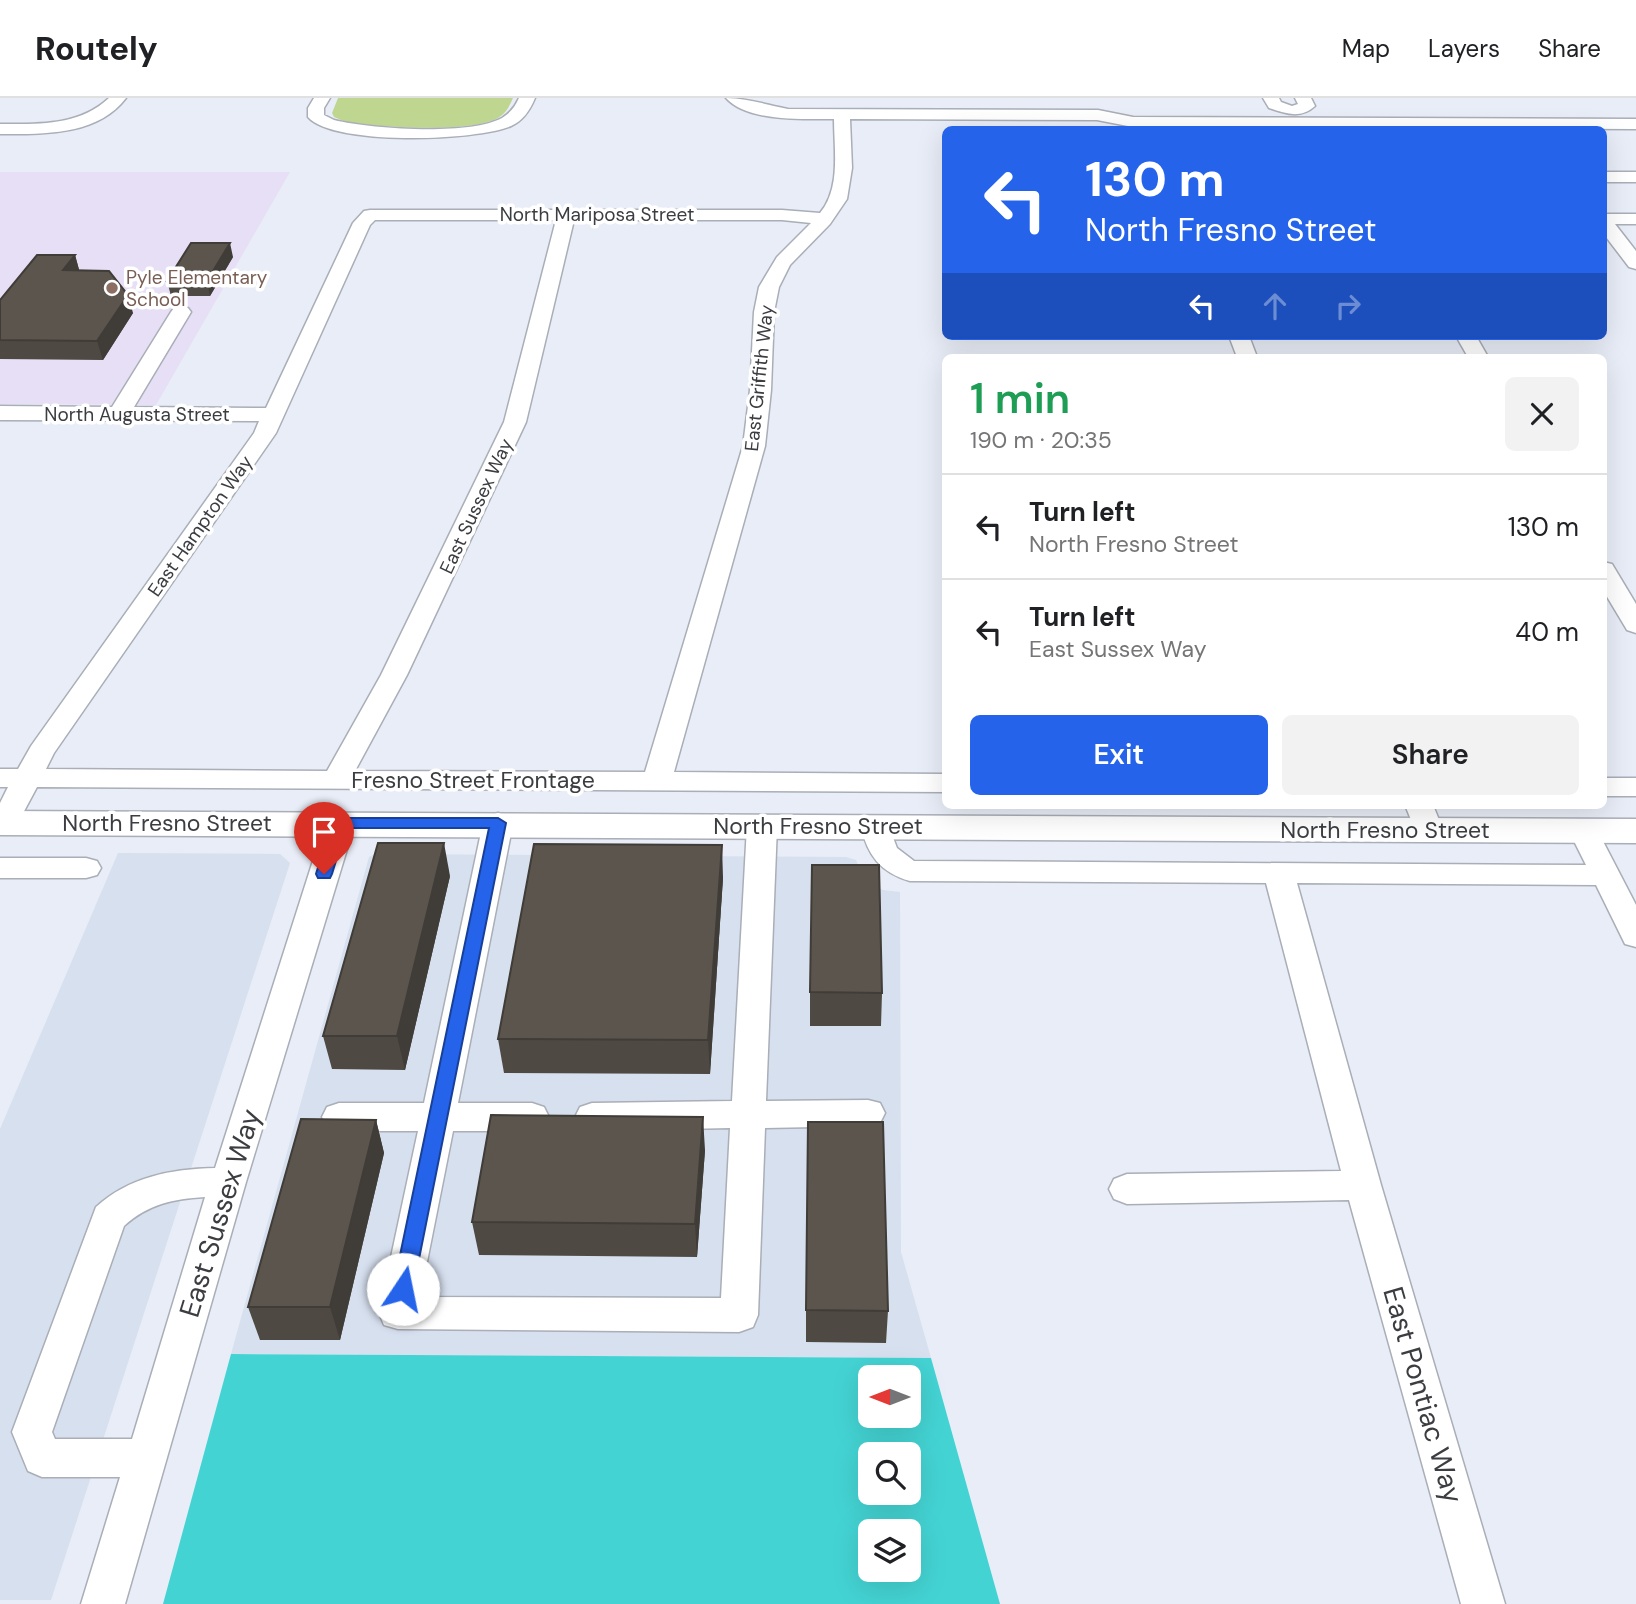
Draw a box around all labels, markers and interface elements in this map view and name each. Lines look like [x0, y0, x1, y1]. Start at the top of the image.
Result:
text: Routely [35, 27, 158, 70]
text: Map [1342, 33, 1390, 64]
text: Layers [1428, 33, 1500, 64]
text: Share [1538, 33, 1601, 64]
text: 130 m [1085, 147, 1225, 211]
icon: left [970, 154, 1061, 245]
street label: North Mariposa Street [500, 202, 694, 227]
text: North Fresno Street [1085, 209, 1377, 251]
place label: Pyle Elementary School [126, 265, 268, 312]
marker: Pyle Elementary School [104, 280, 120, 296]
icon: left [1183, 287, 1221, 325]
icon: ahead [1256, 287, 1294, 325]
icon: right [1329, 287, 1367, 325]
street label: East Griffith Way [739, 303, 779, 453]
text: 1 min [970, 371, 1070, 426]
button: close [1505, 377, 1579, 451]
street label: North Augusta Street [44, 402, 230, 427]
text: 190 m · 20:35 [970, 425, 1112, 455]
street label: East Sussex Way [434, 434, 518, 578]
street label: East Hampton Way [142, 450, 258, 602]
text: Turn left [1029, 495, 1136, 529]
icon: left [970, 508, 1008, 546]
text: 130 m [1508, 510, 1579, 544]
text: North Fresno Street [1029, 529, 1239, 559]
text: Turn left [1029, 600, 1136, 634]
icon: left [970, 613, 1008, 651]
text: 40 m [1515, 615, 1579, 649]
text: East Sussex Way [1029, 634, 1206, 664]
button: Exit [970, 715, 1268, 795]
button: Share [1282, 715, 1579, 795]
street label: Fresno Street Frontage [351, 765, 595, 795]
pin [294, 802, 354, 874]
street label: North Fresno Street [62, 808, 272, 838]
street label: North Fresno Street [713, 811, 923, 841]
icon: arrive [305, 813, 343, 851]
street label: North Fresno Street [1280, 815, 1490, 845]
street label: East Sussex Way [171, 1104, 269, 1322]
position arrow [366, 1252, 440, 1326]
street label: East Pontiac Way [1374, 1282, 1472, 1508]
north arrow [858, 1365, 920, 1428]
map controls [858, 1365, 921, 1582]
button: search [858, 1442, 921, 1505]
button: layers [858, 1519, 921, 1582]

